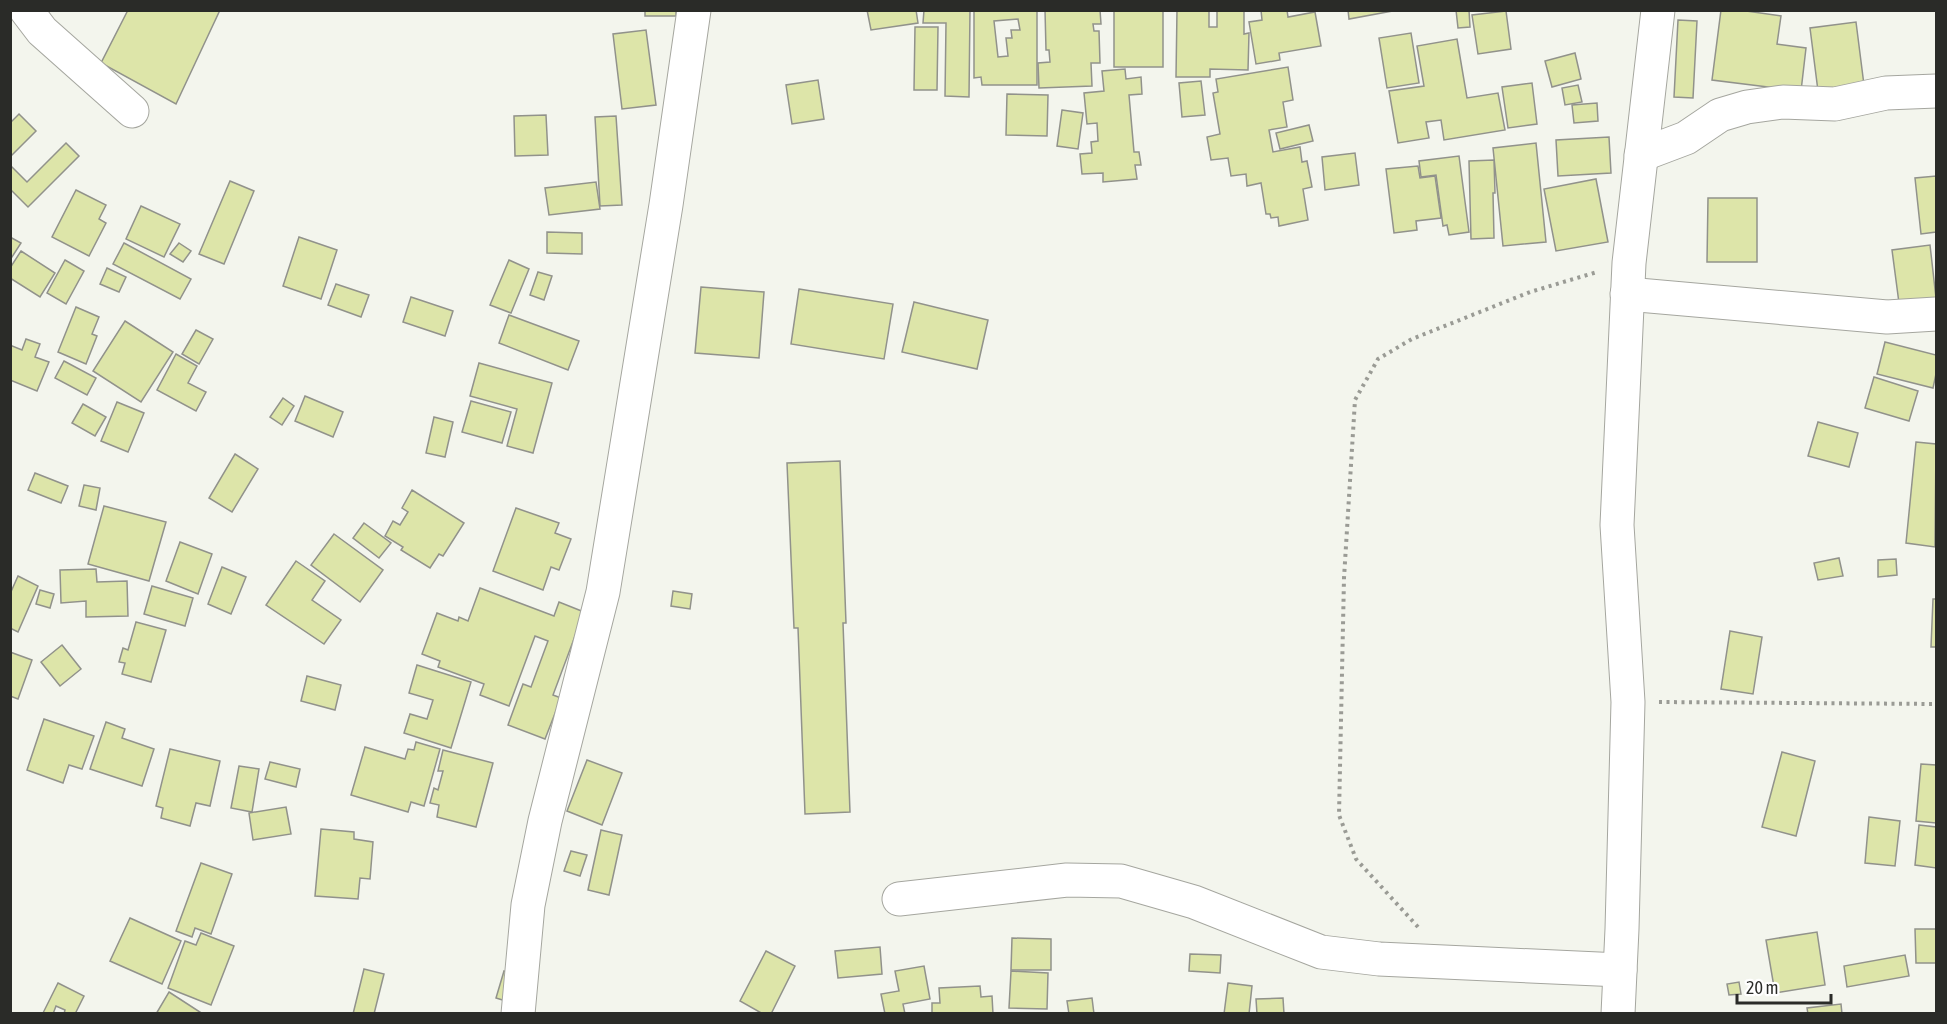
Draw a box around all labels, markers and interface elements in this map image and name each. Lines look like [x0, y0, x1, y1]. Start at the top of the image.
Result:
scale bar [1737, 967, 1832, 1005]
text: 20 m [1746, 977, 1778, 998]

